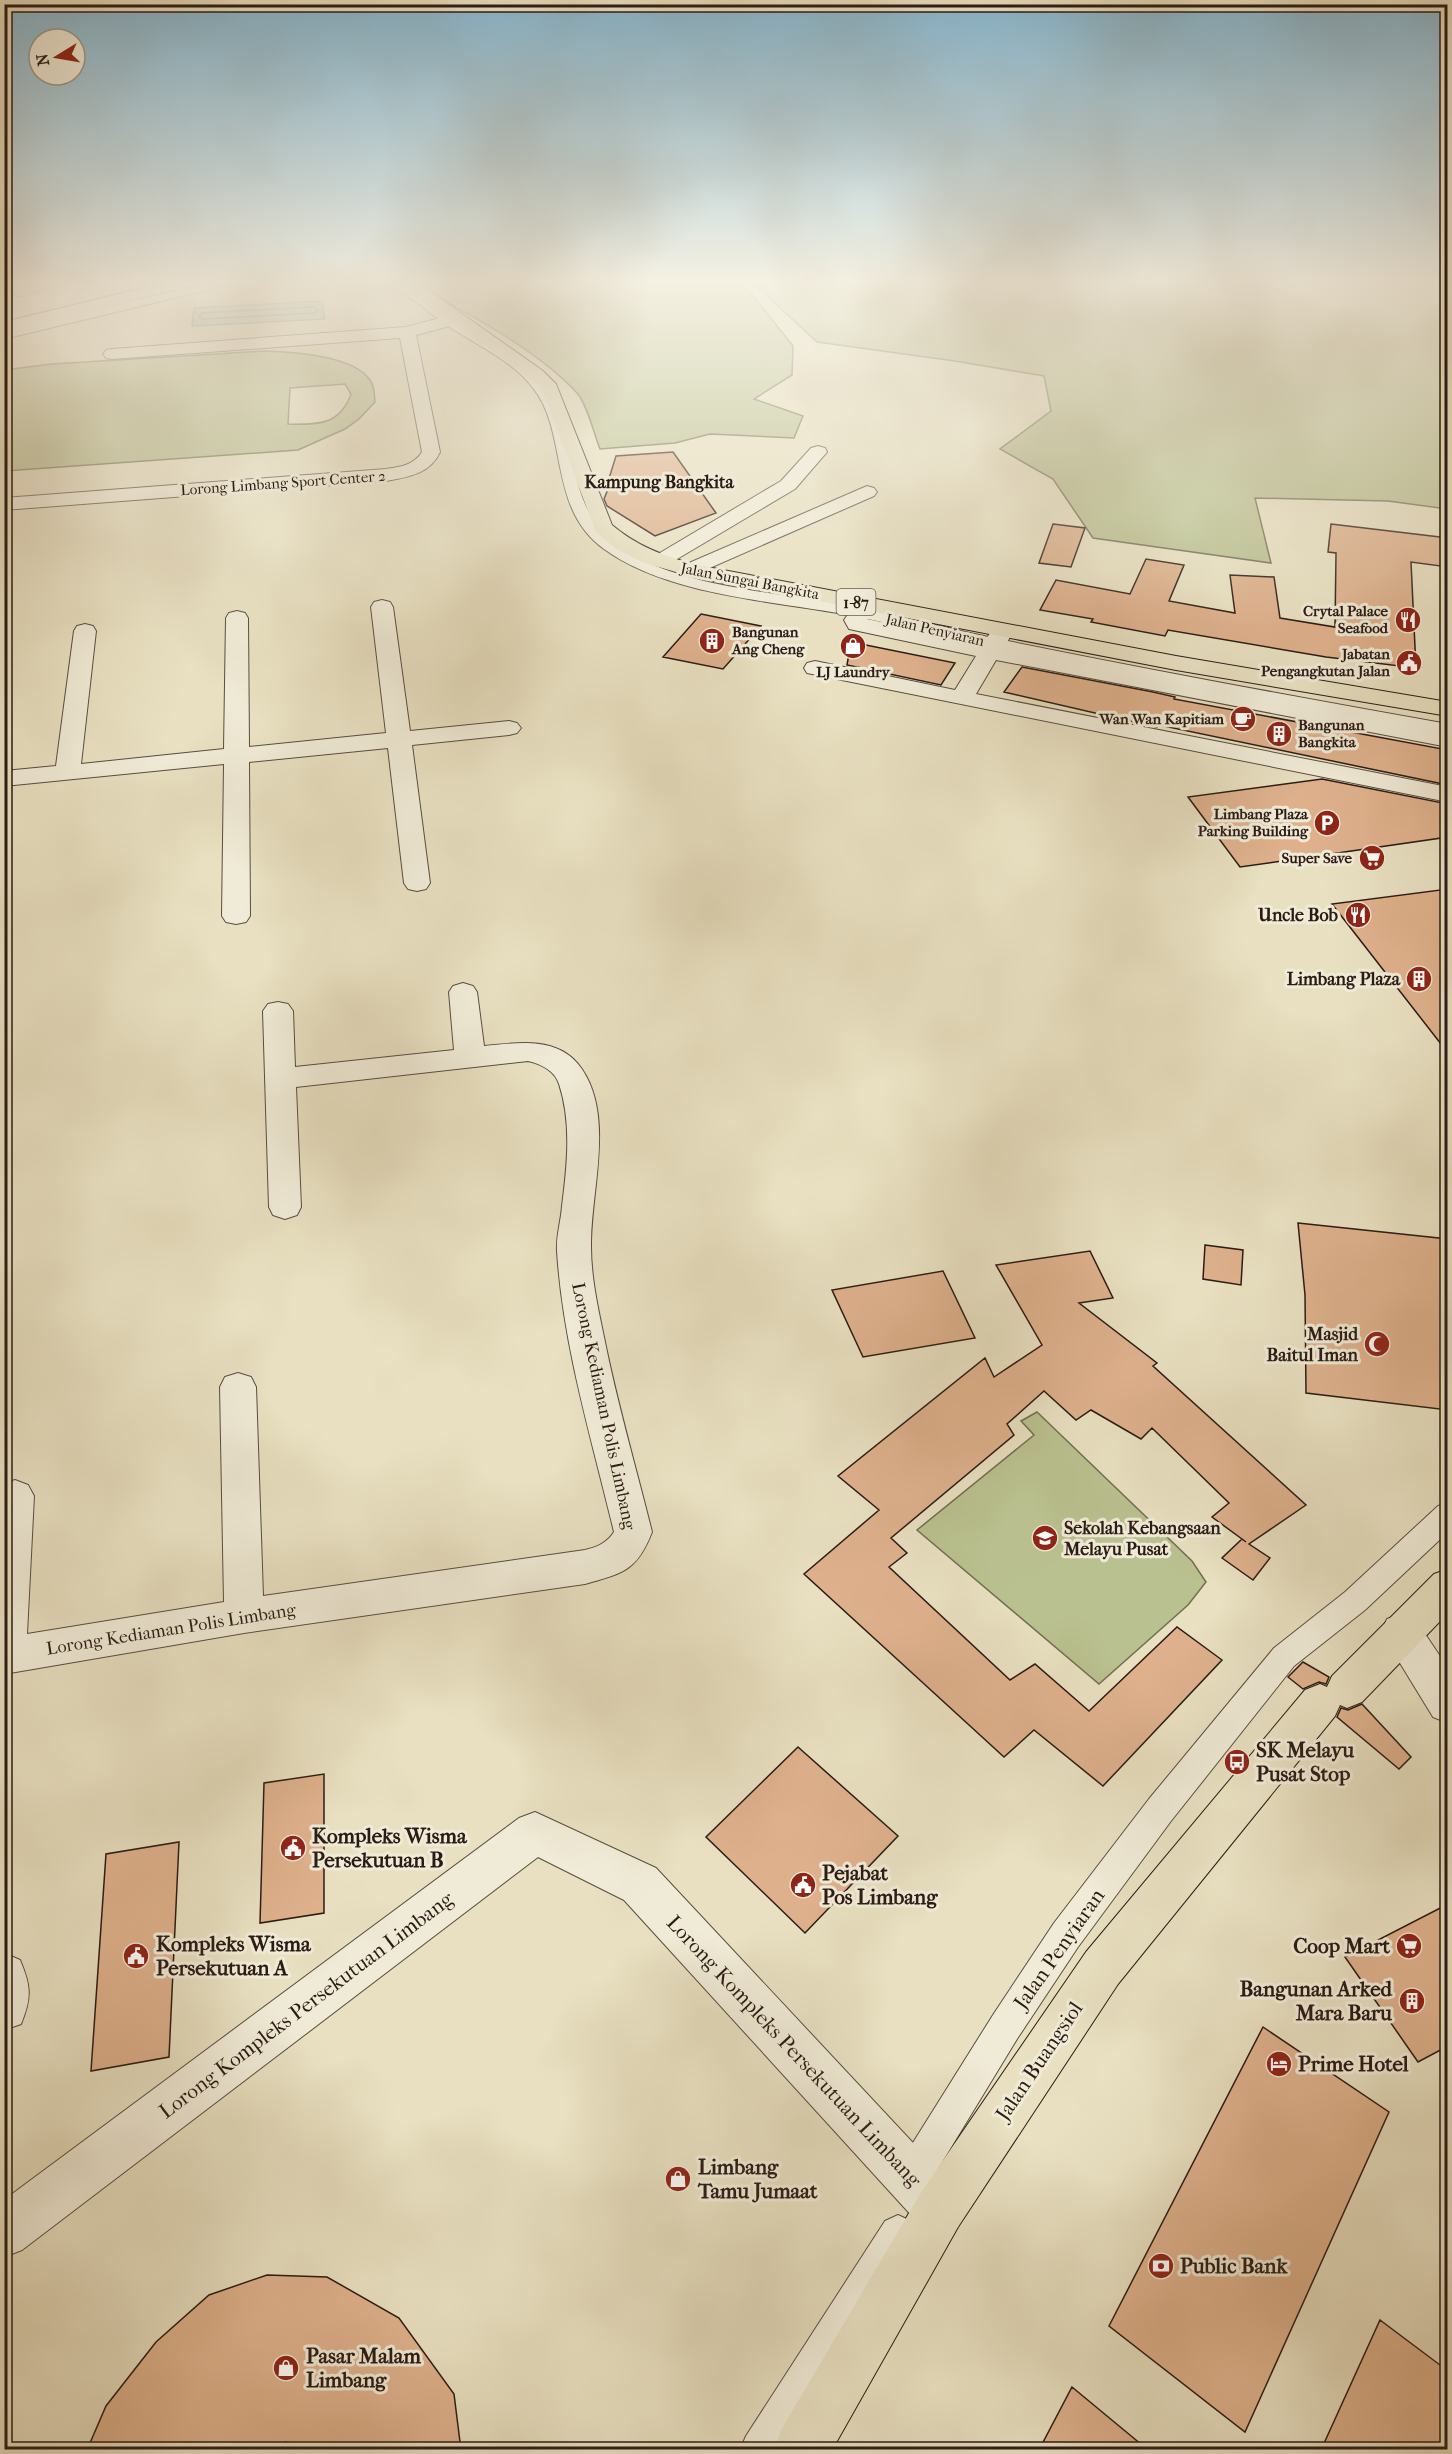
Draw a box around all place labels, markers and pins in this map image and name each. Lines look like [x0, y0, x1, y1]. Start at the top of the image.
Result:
place label: Crytal Palace Seafood [1303, 602, 1389, 637]
restaurant icon: Crytal Palace Seafood [1393, 605, 1423, 635]
place label: Bangunan Ang Cheng [731, 623, 805, 658]
building icon: Bangunan Ang Cheng [697, 626, 727, 656]
shop icon: LJ Laundry [838, 631, 868, 661]
place label: Jabatan Pengangkutan Jalan [1261, 645, 1390, 680]
public building icon: Jabatan Pengangkutan Jalan [1394, 648, 1424, 678]
place label: LJ Laundry [816, 663, 891, 681]
cafe icon: Wan Wan Kapitiam [1228, 704, 1258, 734]
place label: Wan Wan Kapitiam [1098, 710, 1225, 728]
place label: Bangunan Bangkita [1298, 716, 1365, 751]
building icon: Bangunan Bangkita [1264, 719, 1294, 749]
place label: Limbang Plaza Parking Building [1198, 805, 1309, 840]
parking icon: Limbang Plaza Parking Building [1312, 808, 1342, 838]
supermarket icon: Super Save [1357, 843, 1387, 873]
place label: Super Save [1282, 849, 1353, 867]
restaurant icon: Uncle Bob [1343, 900, 1373, 930]
place label: Uncle Bob [1257, 905, 1339, 926]
building icon: Limbang Plaza [1404, 964, 1434, 994]
place label: Limbang Plaza [1287, 969, 1401, 990]
place label: Masjid Baitul Iman [1267, 1324, 1359, 1366]
mosque icon: Masjid Baitul Iman [1362, 1329, 1392, 1359]
place label: Sekolah Kebangsaan Melayu Pusat [1063, 1518, 1221, 1560]
school or university icon: Sekolah Kebangsaan Melayu Pusat [1030, 1523, 1060, 1553]
place label: SK Melayu Pusat Stop [1256, 1738, 1354, 1786]
bus stop icon: SK Melayu Pusat Stop [1222, 1747, 1252, 1777]
place label: Kompleks Wisma Persekutuan B [312, 1824, 468, 1872]
public building icon: Kompleks Wisma Persekutuan B [278, 1833, 308, 1863]
place label: Pejabat Pos Limbang [822, 1861, 938, 1909]
public building icon: Pejabat Pos Limbang [788, 1870, 818, 1900]
supermarket icon: Coop Mart [1394, 1931, 1424, 1961]
place label: Kompleks Wisma Persekutuan A [156, 1932, 312, 1980]
place label: Coop Mart [1293, 1934, 1390, 1958]
public building icon: Kompleks Wisma Persekutuan A [121, 1941, 151, 1971]
place label: Bangunan Arked Mara Baru [1240, 1977, 1393, 2025]
building icon: Bangunan Arked Mara Baru [1397, 1986, 1427, 2016]
hotel icon: Prime Hotel [1264, 2049, 1294, 2079]
place label: Prime Hotel [1298, 2052, 1409, 2076]
place label: Limbang Tamu Jumaat [697, 2155, 818, 2203]
shop icon: Limbang Tamu Jumaat [663, 2164, 693, 2194]
bank icon: Public Bank [1146, 2251, 1176, 2281]
place label: Public Bank [1180, 2254, 1288, 2278]
place label: Pasar Malam Limbang [306, 2344, 422, 2392]
shop icon: Pasar Malam Limbang [271, 2353, 301, 2383]

